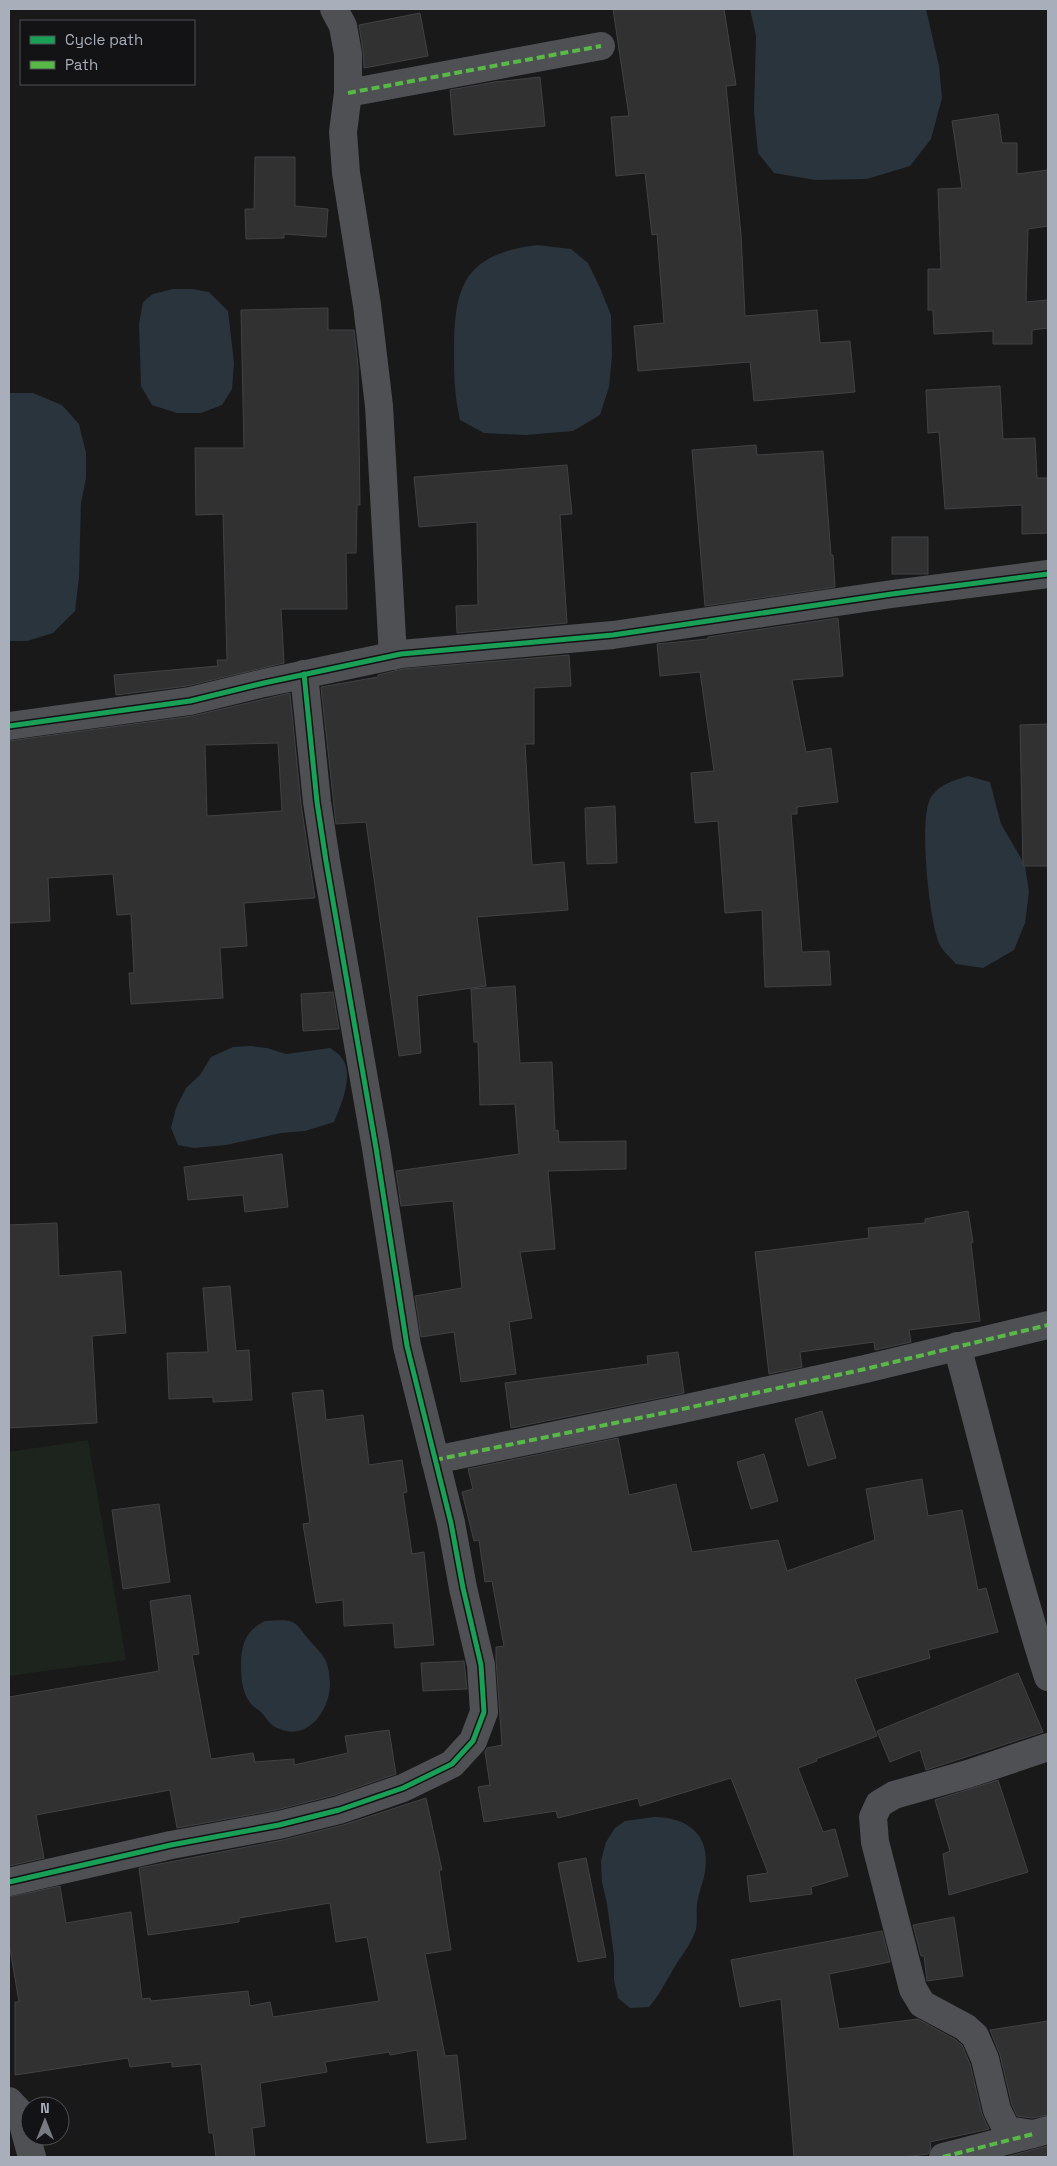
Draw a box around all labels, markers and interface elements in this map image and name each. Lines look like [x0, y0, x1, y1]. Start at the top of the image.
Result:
legend [20, 20, 195, 85]
text: Cycle path [65, 30, 143, 49]
text: Path [65, 55, 98, 74]
north arrow [20, 2096, 70, 2146]
text: N [40, 2099, 50, 2117]

